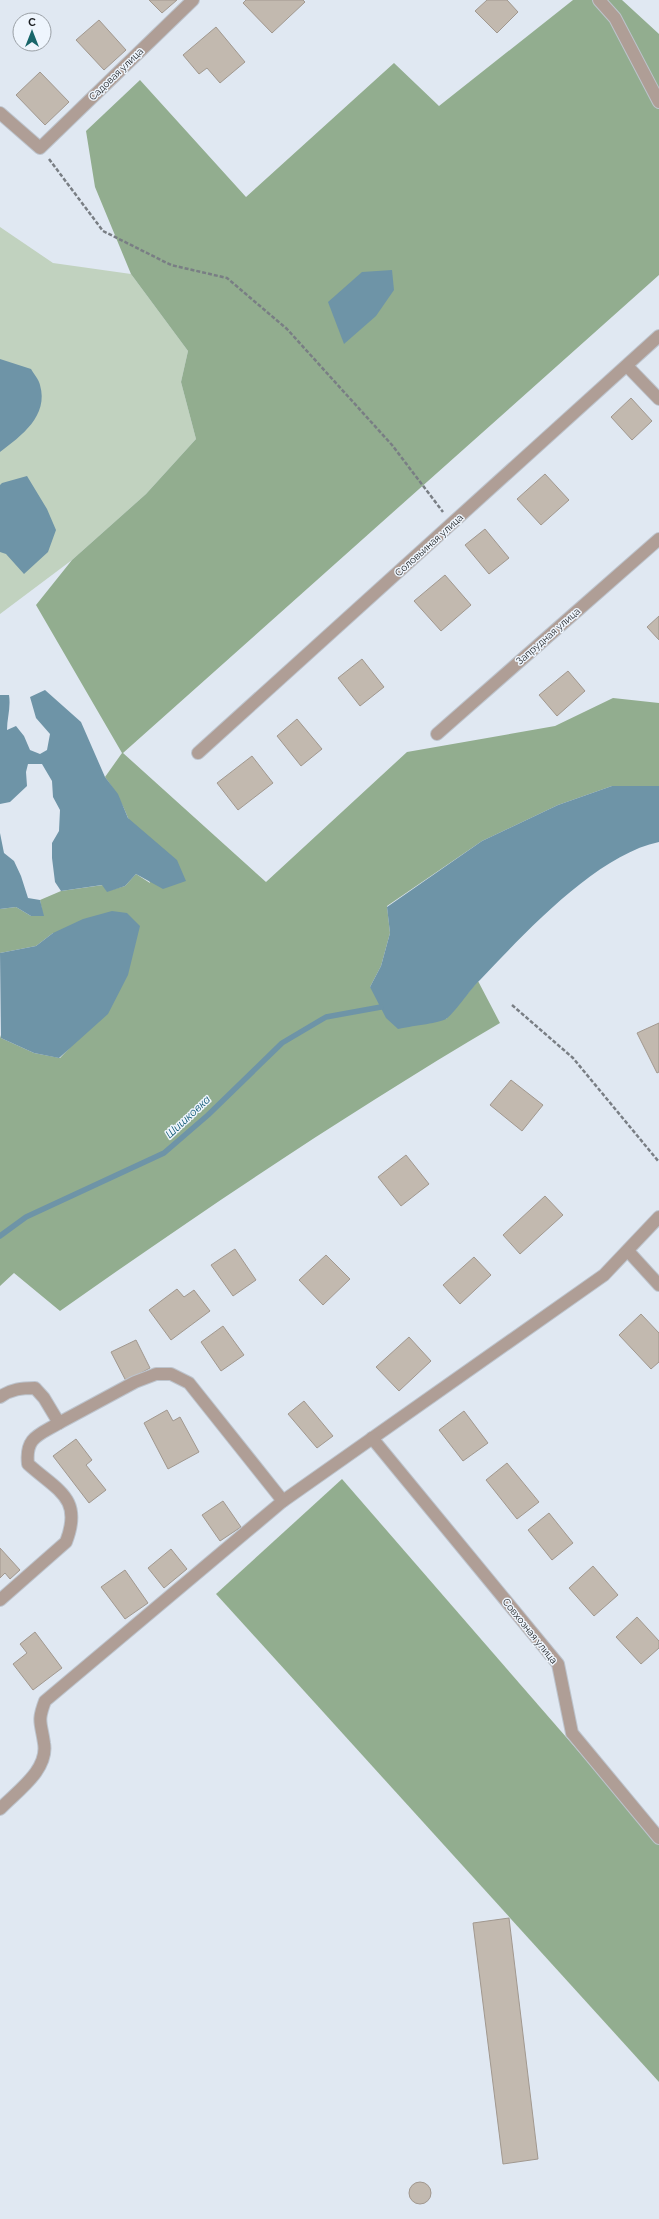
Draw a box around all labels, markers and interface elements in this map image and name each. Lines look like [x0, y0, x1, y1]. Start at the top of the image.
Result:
north arrow [12, 12, 52, 52]
text: С [28, 16, 36, 29]
street label: Садовая улица [87, 46, 145, 102]
street label: Соловьиная улица [393, 512, 465, 578]
street label: Запрудная улица [514, 605, 582, 667]
water label: Шишковка [163, 1093, 213, 1141]
street label: Совхозная улица [500, 1596, 560, 1666]

